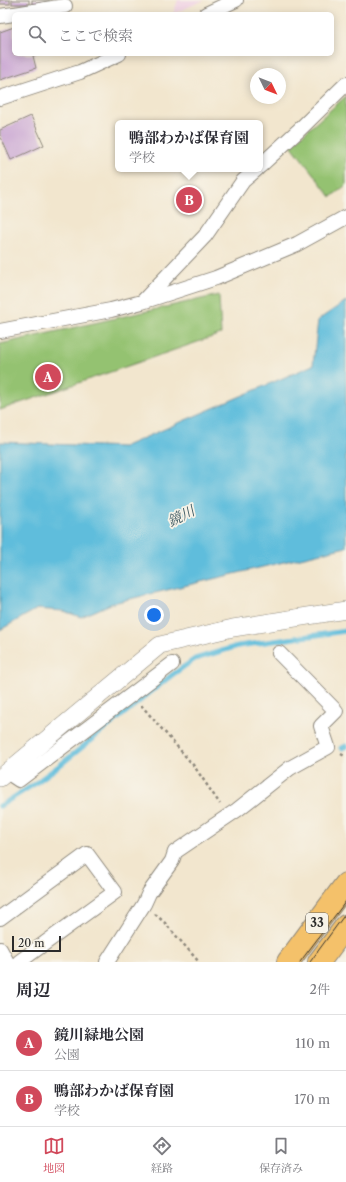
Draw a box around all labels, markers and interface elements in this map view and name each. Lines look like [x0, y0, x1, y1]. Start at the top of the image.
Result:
search box [12, 12, 334, 56]
icon: search [26, 23, 48, 45]
text: ここで検索 [58, 26, 133, 45]
north arrow [250, 68, 286, 104]
popup [115, 120, 263, 172]
text: 鴨部わかば保育園 [129, 128, 249, 147]
text: 学校 [129, 149, 155, 165]
pin: B [176, 185, 202, 215]
pin: A [35, 362, 61, 392]
water label: 鏡川 [164, 501, 199, 530]
your location [144, 605, 164, 625]
road number: 33 [306, 913, 328, 933]
scale bar [12, 934, 61, 953]
text: 20 m [18, 936, 44, 950]
text: 周辺 [16, 980, 50, 1000]
text: 2件 [310, 981, 330, 997]
text: 鏡川緑地公園 [54, 1025, 144, 1044]
text: A [24, 1035, 34, 1051]
text: 110 m [295, 1035, 330, 1051]
text: 公園 [54, 1046, 80, 1062]
text: 鴨部わかば保育園 [54, 1081, 174, 1100]
text: B [24, 1091, 34, 1107]
text: 170 m [294, 1091, 330, 1107]
text: 学校 [54, 1102, 80, 1118]
tab: 地図 [43, 1135, 65, 1175]
tab: 経路 [151, 1135, 173, 1175]
tab: 保存済み [259, 1135, 303, 1175]

